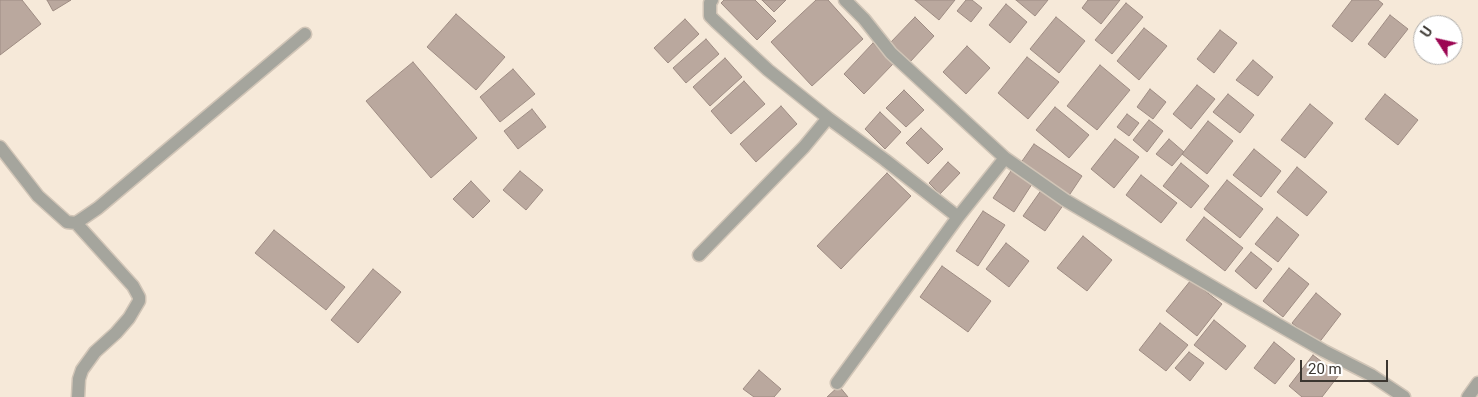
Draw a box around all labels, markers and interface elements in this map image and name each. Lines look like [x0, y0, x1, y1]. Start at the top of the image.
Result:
north arrow [1413, 15, 1463, 65]
text: U [1417, 24, 1436, 40]
scale bar [1303, 350, 1390, 382]
text: 20 m [1308, 360, 1342, 378]

